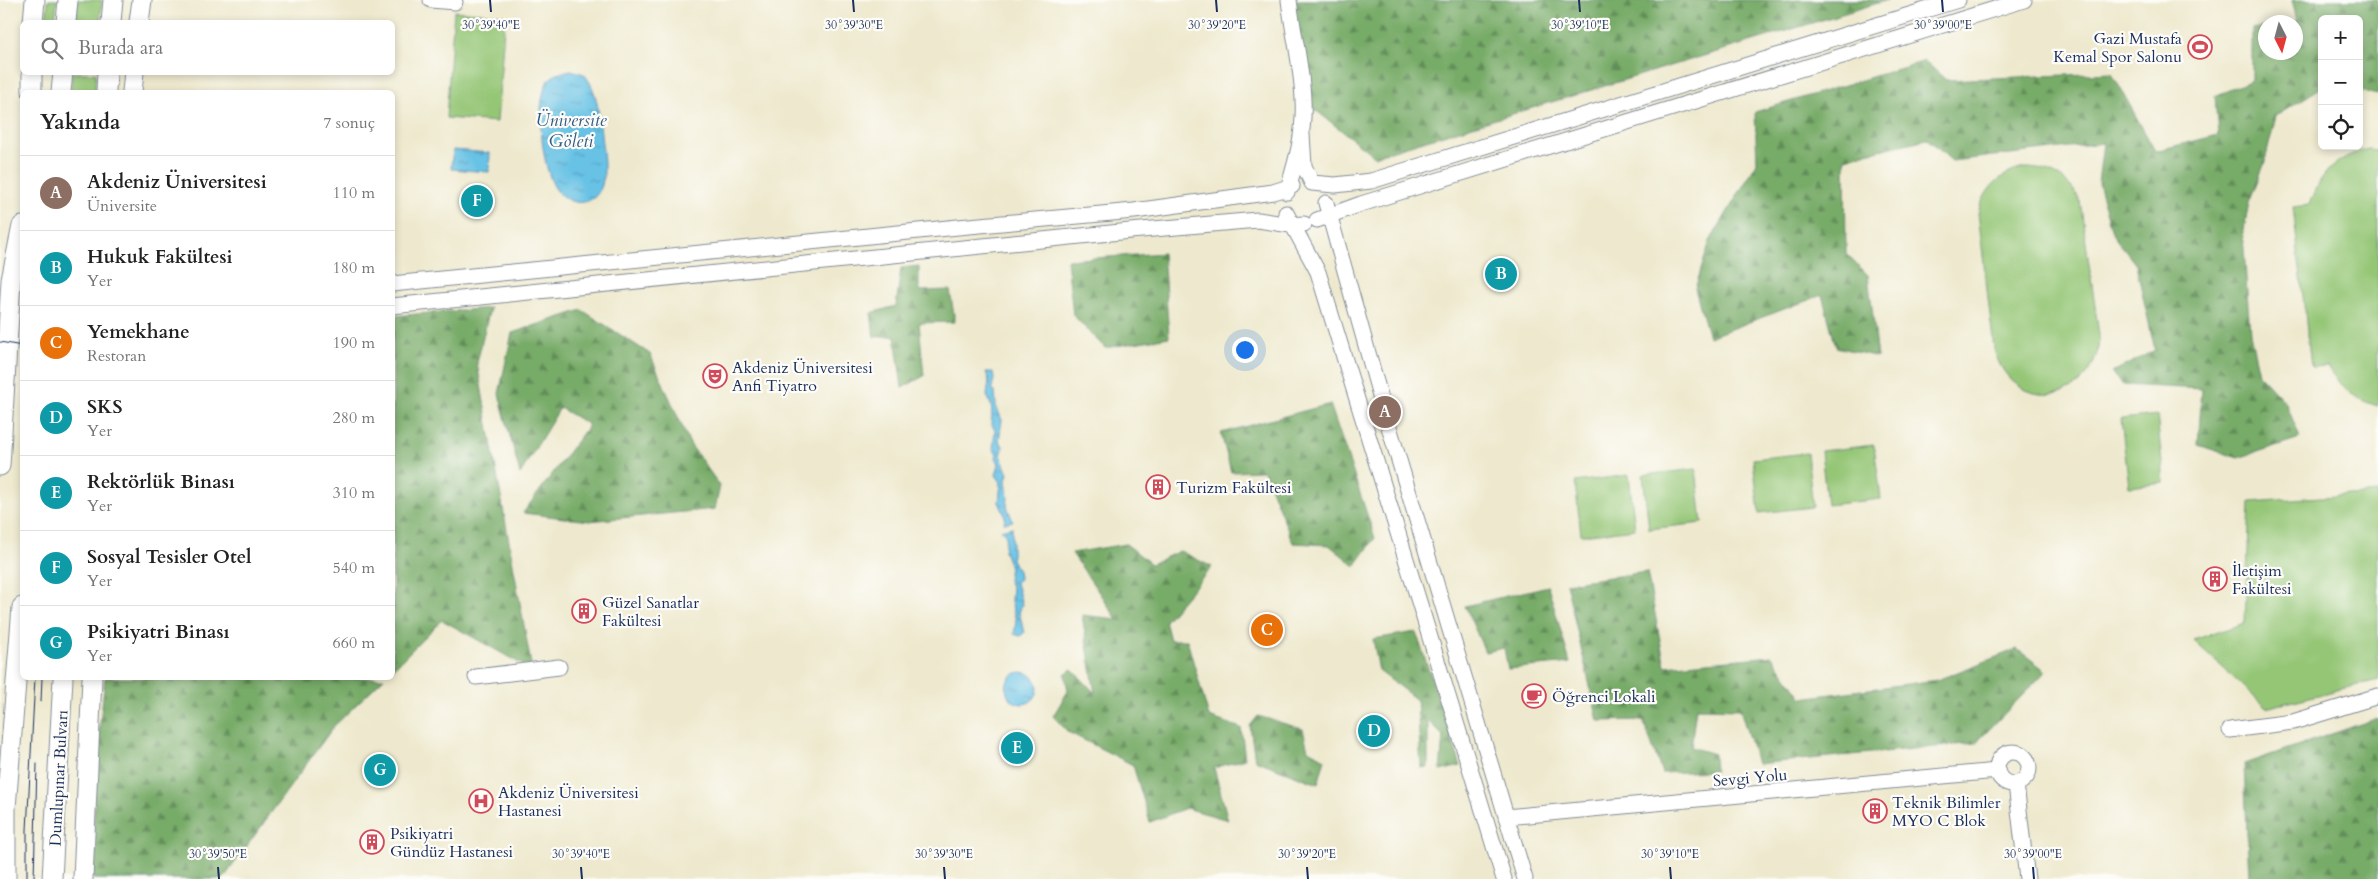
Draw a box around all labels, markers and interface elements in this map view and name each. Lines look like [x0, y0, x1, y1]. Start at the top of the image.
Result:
north arrow [2258, 15, 2303, 60]
map controls [2318, 15, 2363, 150]
button: + [2318, 15, 2363, 60]
text: 30°39'40"E [462, 17, 520, 33]
text: 30°39'30"E [825, 17, 883, 33]
text: 30°39'20"E [1188, 17, 1246, 33]
text: 30°39'10"E [1551, 17, 1609, 33]
text: 30°39'00"E [1914, 17, 1972, 33]
search box [20, 20, 395, 75]
place label: Gazi Mustafa Kemal Spor Salonu [2053, 28, 2182, 68]
icon: search [38, 34, 66, 62]
sports icon: Gazi Mustafa Kemal Spor Salonu [2187, 34, 2213, 60]
text: Burada ara [78, 35, 163, 61]
button: − [2318, 60, 2363, 105]
button: locate [2318, 105, 2363, 150]
text: Yakında [40, 108, 120, 137]
water label: Üniversite Göleti [535, 108, 608, 154]
text: 7 sonuç [323, 112, 375, 134]
text: Akdeniz Üniversitesi [87, 169, 267, 195]
text: A [50, 182, 62, 204]
text: 110 m [333, 182, 375, 204]
pin: F [461, 182, 493, 220]
text: Üniversite [87, 195, 157, 217]
text: Hukuk Fakültesi [87, 244, 233, 270]
pin: B [1485, 255, 1517, 293]
text: B [50, 257, 62, 279]
text: 180 m [333, 257, 375, 279]
text: Yer [87, 270, 112, 292]
text: Yemekhane [87, 319, 190, 345]
text: C [50, 332, 62, 354]
text: 190 m [333, 332, 375, 354]
your location [1232, 337, 1258, 363]
text: Restoran [87, 345, 146, 367]
place label: Akdeniz Üniversitesi Anfi Tiyatro [732, 357, 873, 397]
theatre icon: Akdeniz Üniversitesi Anfi Tiyatro [702, 363, 728, 389]
pin: A [1369, 393, 1401, 431]
text: SKS [87, 394, 123, 420]
text: D [49, 407, 63, 429]
text: 280 m [333, 407, 375, 429]
text: Yer [87, 420, 112, 442]
text: Rektörlük Binası [87, 469, 235, 495]
building icon: Turizm Fakültesi [1145, 474, 1171, 500]
place label: Turizm Fakültesi [1176, 477, 1292, 499]
text: E [51, 482, 61, 504]
text: 310 m [333, 482, 375, 504]
text: Yer [87, 495, 112, 517]
text: Sosyal Tesisler Otel [87, 544, 252, 570]
text: F [51, 557, 61, 579]
text: 540 m [333, 557, 375, 579]
place label: İletişim Fakültesi [2232, 560, 2292, 600]
building icon: İletişim Fakültesi [2202, 566, 2228, 592]
text: Yer [87, 570, 112, 592]
place label: Güzel Sanatlar Fakültesi [602, 592, 699, 632]
building icon: Güzel Sanatlar Fakültesi [571, 598, 597, 624]
pin: C [1251, 611, 1283, 649]
text: Psikiyatri Binası [87, 619, 230, 645]
text: G [49, 632, 63, 654]
text: 660 m [333, 632, 375, 654]
text: Yer [87, 645, 112, 667]
cafe icon: Öğrenci Lokali [1521, 683, 1547, 709]
place label: Öğrenci Lokali [1552, 686, 1656, 708]
street label: Dumlupınar Bulvarı [44, 709, 74, 847]
pin: D [1358, 712, 1390, 750]
pin: E [1001, 729, 1033, 767]
pin: G [364, 751, 396, 789]
street label: Sevgi Yolu [1712, 764, 1788, 792]
place label: Akdeniz Üniversitesi Hastanesi [498, 782, 639, 822]
hospital icon: Akdeniz Üniversitesi Hastanesi [468, 788, 494, 814]
place label: Teknik Bilimler MYO C Blok [1892, 792, 2001, 832]
building icon: Teknik Bilimler MYO C Blok [1862, 798, 1888, 824]
place label: Psikiyatri Gündüz Hastanesi [390, 823, 514, 863]
building icon: Psikiyatri Gündüz Hastanesi [359, 829, 385, 855]
text: 30°39'50"E [189, 846, 247, 862]
text: 30°39'40"E [552, 846, 610, 862]
text: 30°39'30"E [915, 846, 973, 862]
text: 30°39'20"E [1278, 846, 1336, 862]
text: 30°39'10"E [1641, 846, 1699, 862]
text: 30°39'00"E [2004, 846, 2062, 862]

